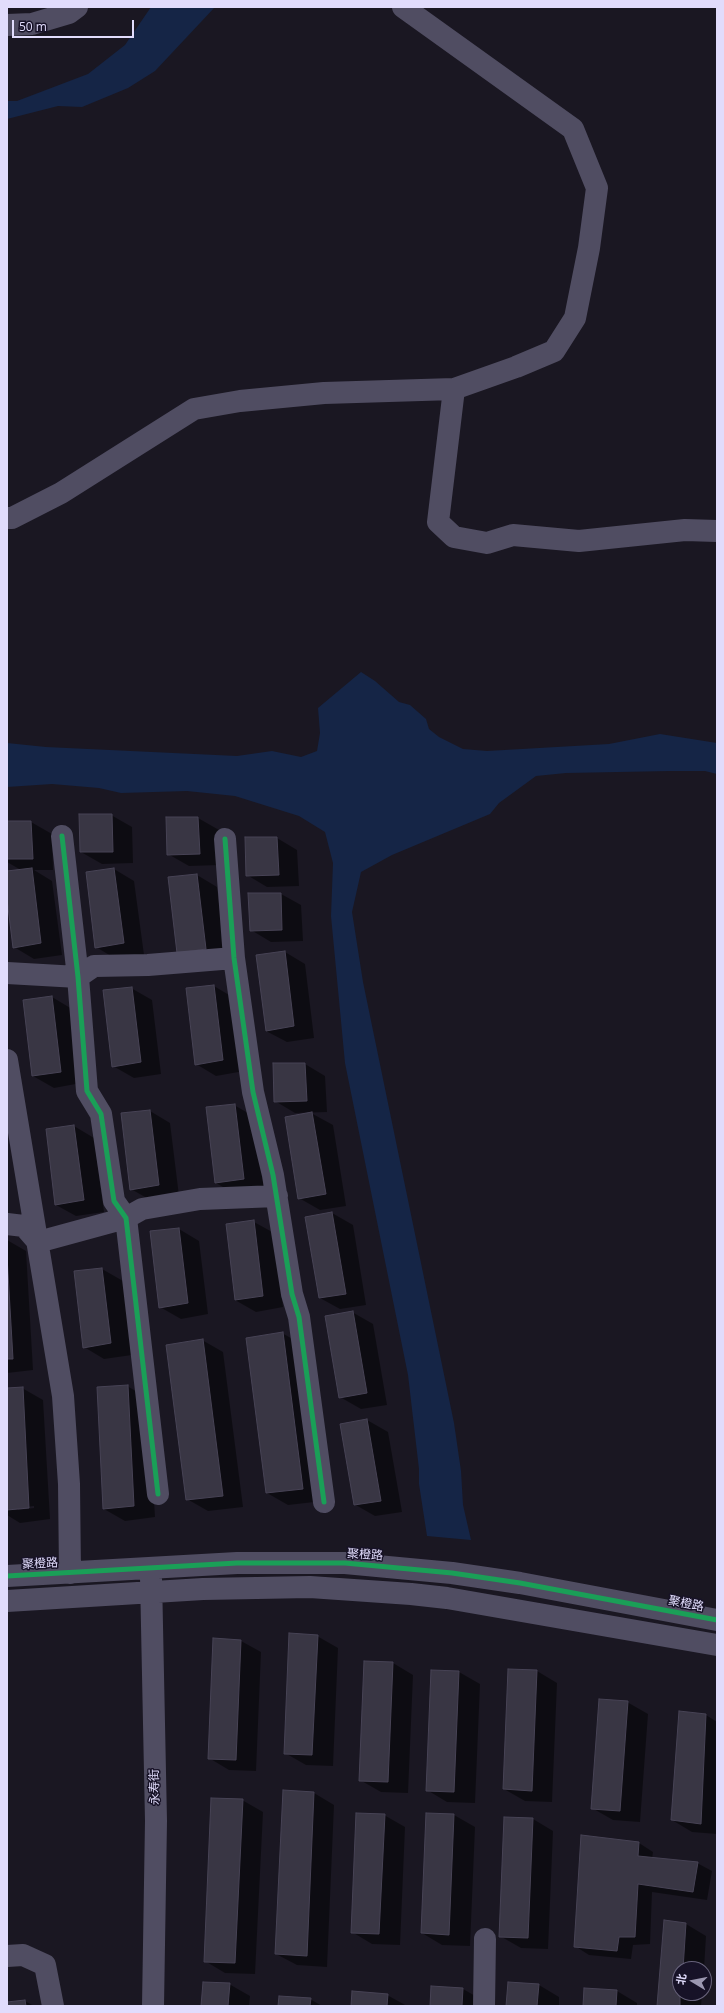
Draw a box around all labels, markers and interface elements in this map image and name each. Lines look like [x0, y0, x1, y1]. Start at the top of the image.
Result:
scale bar [14, 12, 136, 38]
text: 50 m [19, 18, 47, 35]
street label: 聚橙路 [347, 1547, 383, 1563]
street label: 聚橙路 [22, 1556, 58, 1572]
street label: 聚橙路 [667, 1593, 705, 1615]
street label: 永寿街 [147, 1769, 163, 1805]
north arrow [672, 1961, 712, 2001]
text: 北 [672, 1972, 689, 1986]

